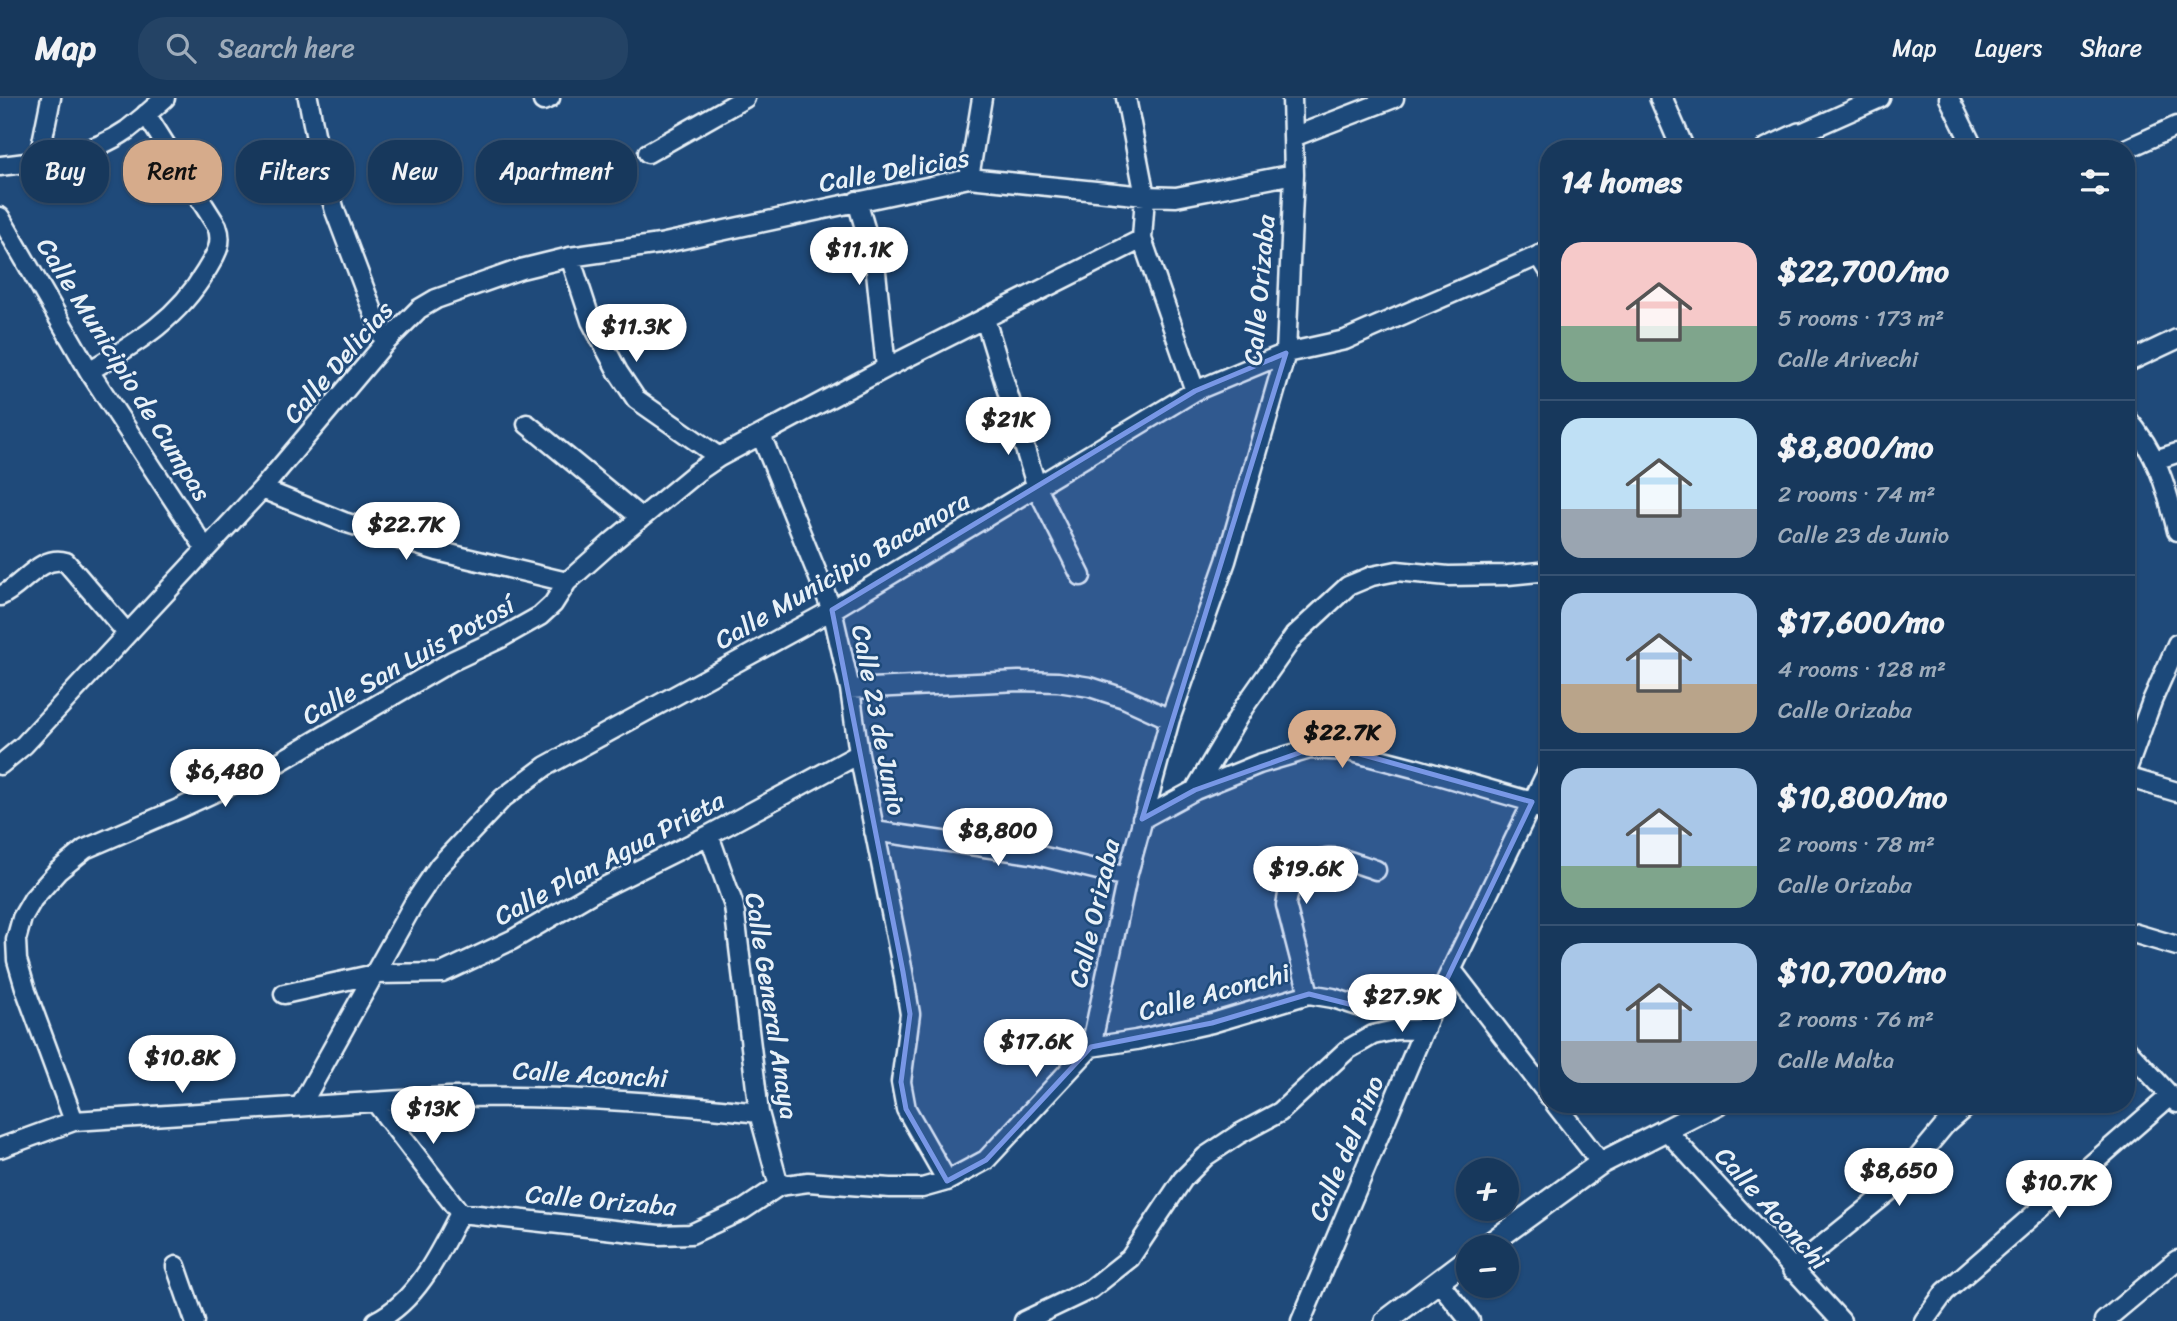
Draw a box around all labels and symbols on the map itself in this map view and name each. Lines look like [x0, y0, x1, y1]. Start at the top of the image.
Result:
street label: Calle Delicias [815, 134, 973, 206]
street label: Calle Orizaba [1229, 212, 1289, 367]
street label: Calle Municipio de Cumpas [24, 228, 224, 510]
pin: $11.1K [802, 228, 916, 287]
street label: Calle Delicias [271, 290, 405, 434]
pin: $11.3K [579, 304, 693, 364]
pin: $21K [967, 398, 1049, 457]
street label: Calle Municipio Bacanora [705, 477, 980, 662]
pin: $22.7K [349, 503, 463, 562]
street label: Calle San Luis Potosí [293, 581, 525, 738]
street label: Calle 23 de Junio [838, 621, 920, 819]
pin: $22.7K [1285, 710, 1399, 770]
pin: $6,480 [168, 750, 282, 809]
street label: Calle Plan Agua Prieta [485, 777, 734, 938]
pin: $8,800 [941, 808, 1055, 868]
street label: Calle Orizaba [1055, 833, 1134, 992]
pin: $19.6K [1249, 846, 1363, 906]
street label: Calle General Anaya [731, 889, 813, 1123]
street label: Calle Aconchi [1133, 950, 1296, 1034]
pin: $27.9K [1345, 974, 1459, 1034]
pin: $17.6K [979, 1020, 1093, 1079]
pin: $10.8K [125, 1035, 239, 1095]
street label: Calle Aconchi [511, 1047, 669, 1101]
street label: Calle del Pino [1295, 1068, 1397, 1228]
pin: $13K [392, 1086, 474, 1146]
street label: Calle Aconchi [1703, 1135, 1841, 1282]
pin: $8,650 [1842, 1148, 1956, 1208]
pin: $10.7K [2002, 1160, 2116, 1220]
street label: Calle Orizaba [524, 1170, 679, 1230]

